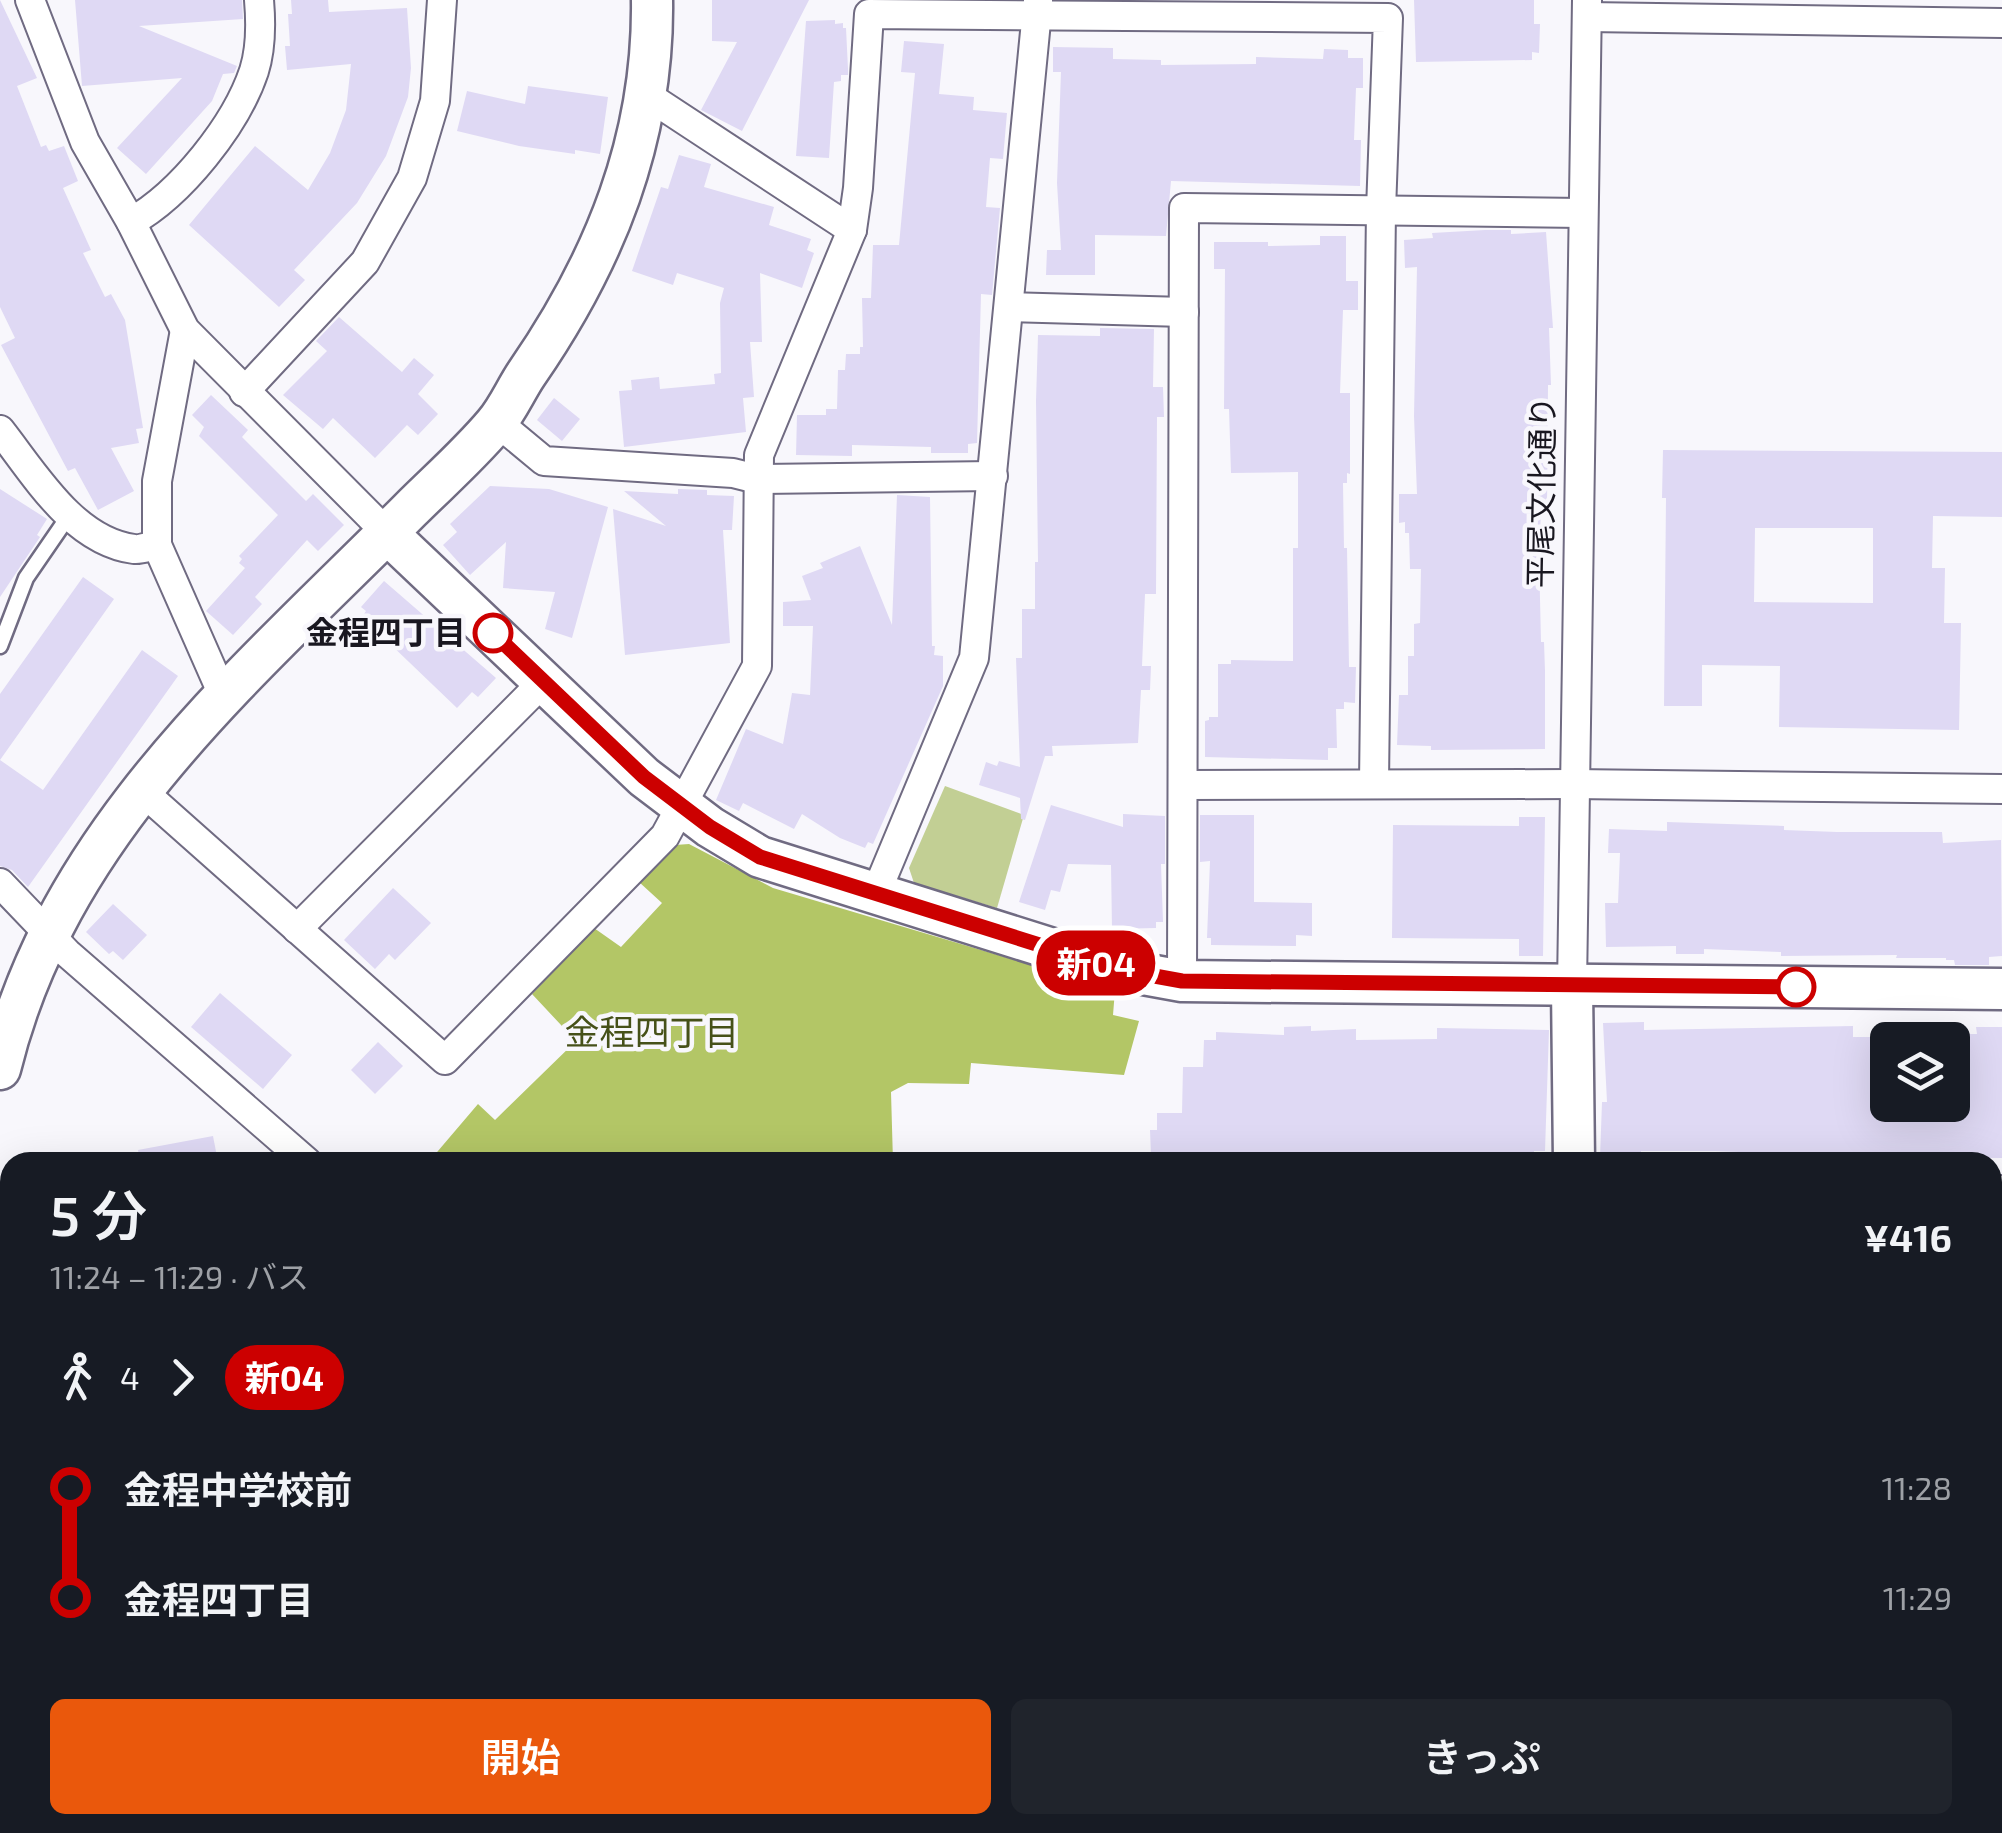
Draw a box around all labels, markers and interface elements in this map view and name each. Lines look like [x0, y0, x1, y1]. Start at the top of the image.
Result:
street label: 平尾文化通り [1519, 396, 1561, 588]
place label: 金程四丁目 [306, 612, 466, 650]
marker: 金程四丁目 [474, 614, 512, 652]
line badge: 新04 [1038, 930, 1154, 996]
text: 新04 [1056, 942, 1136, 984]
unlabelled marker [1777, 968, 1815, 1006]
district label: 金程四丁目 [564, 1010, 740, 1052]
map controls [1870, 1022, 1970, 1122]
button: layers [1870, 1022, 1970, 1122]
text: 5 分 [50, 1181, 147, 1247]
text: ¥416 [1864, 1214, 1952, 1260]
text: 11:24 – 11:29 · バス [50, 1257, 309, 1295]
icon: walk [50, 1350, 105, 1405]
icon: forward [155, 1350, 210, 1405]
text: 新04 [245, 1356, 324, 1398]
text: 4 [120, 1358, 140, 1396]
text: 金程中学校前 [124, 1466, 352, 1512]
text: 11:28 [1882, 1468, 1952, 1506]
text: 金程四丁目 [124, 1576, 314, 1622]
text: 11:29 [1883, 1578, 1952, 1616]
button: 開始 [50, 1699, 991, 1814]
button: きっぷ [1011, 1699, 1952, 1814]

